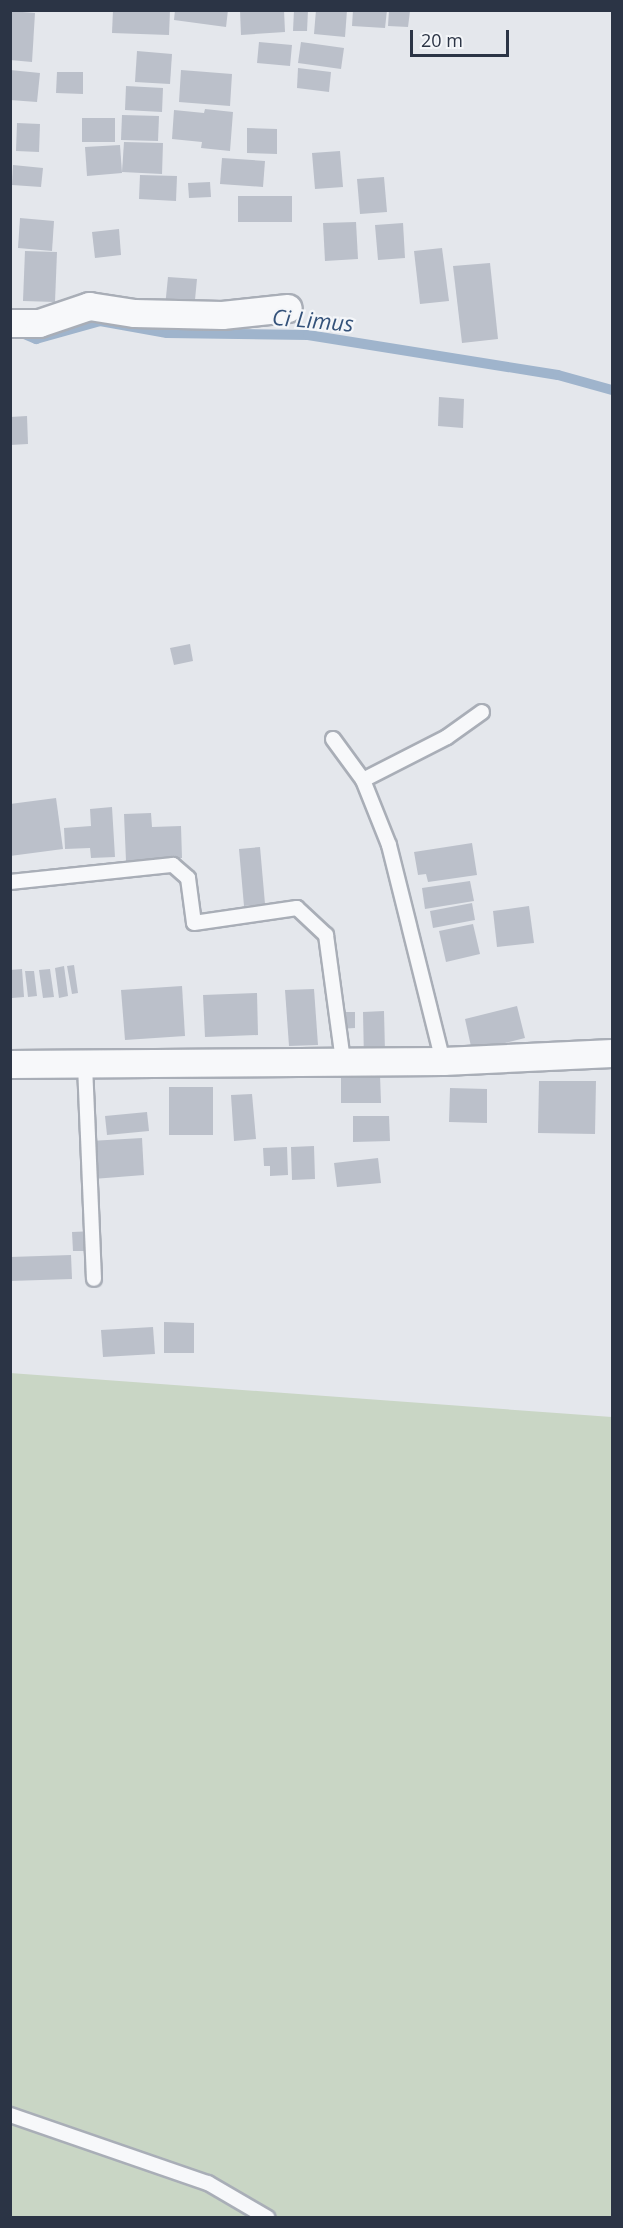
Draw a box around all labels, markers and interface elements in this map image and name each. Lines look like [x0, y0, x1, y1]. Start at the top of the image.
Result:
scale bar [413, 18, 512, 56]
text: 20 m [421, 28, 463, 52]
water label: Ci Limus [271, 303, 355, 337]

